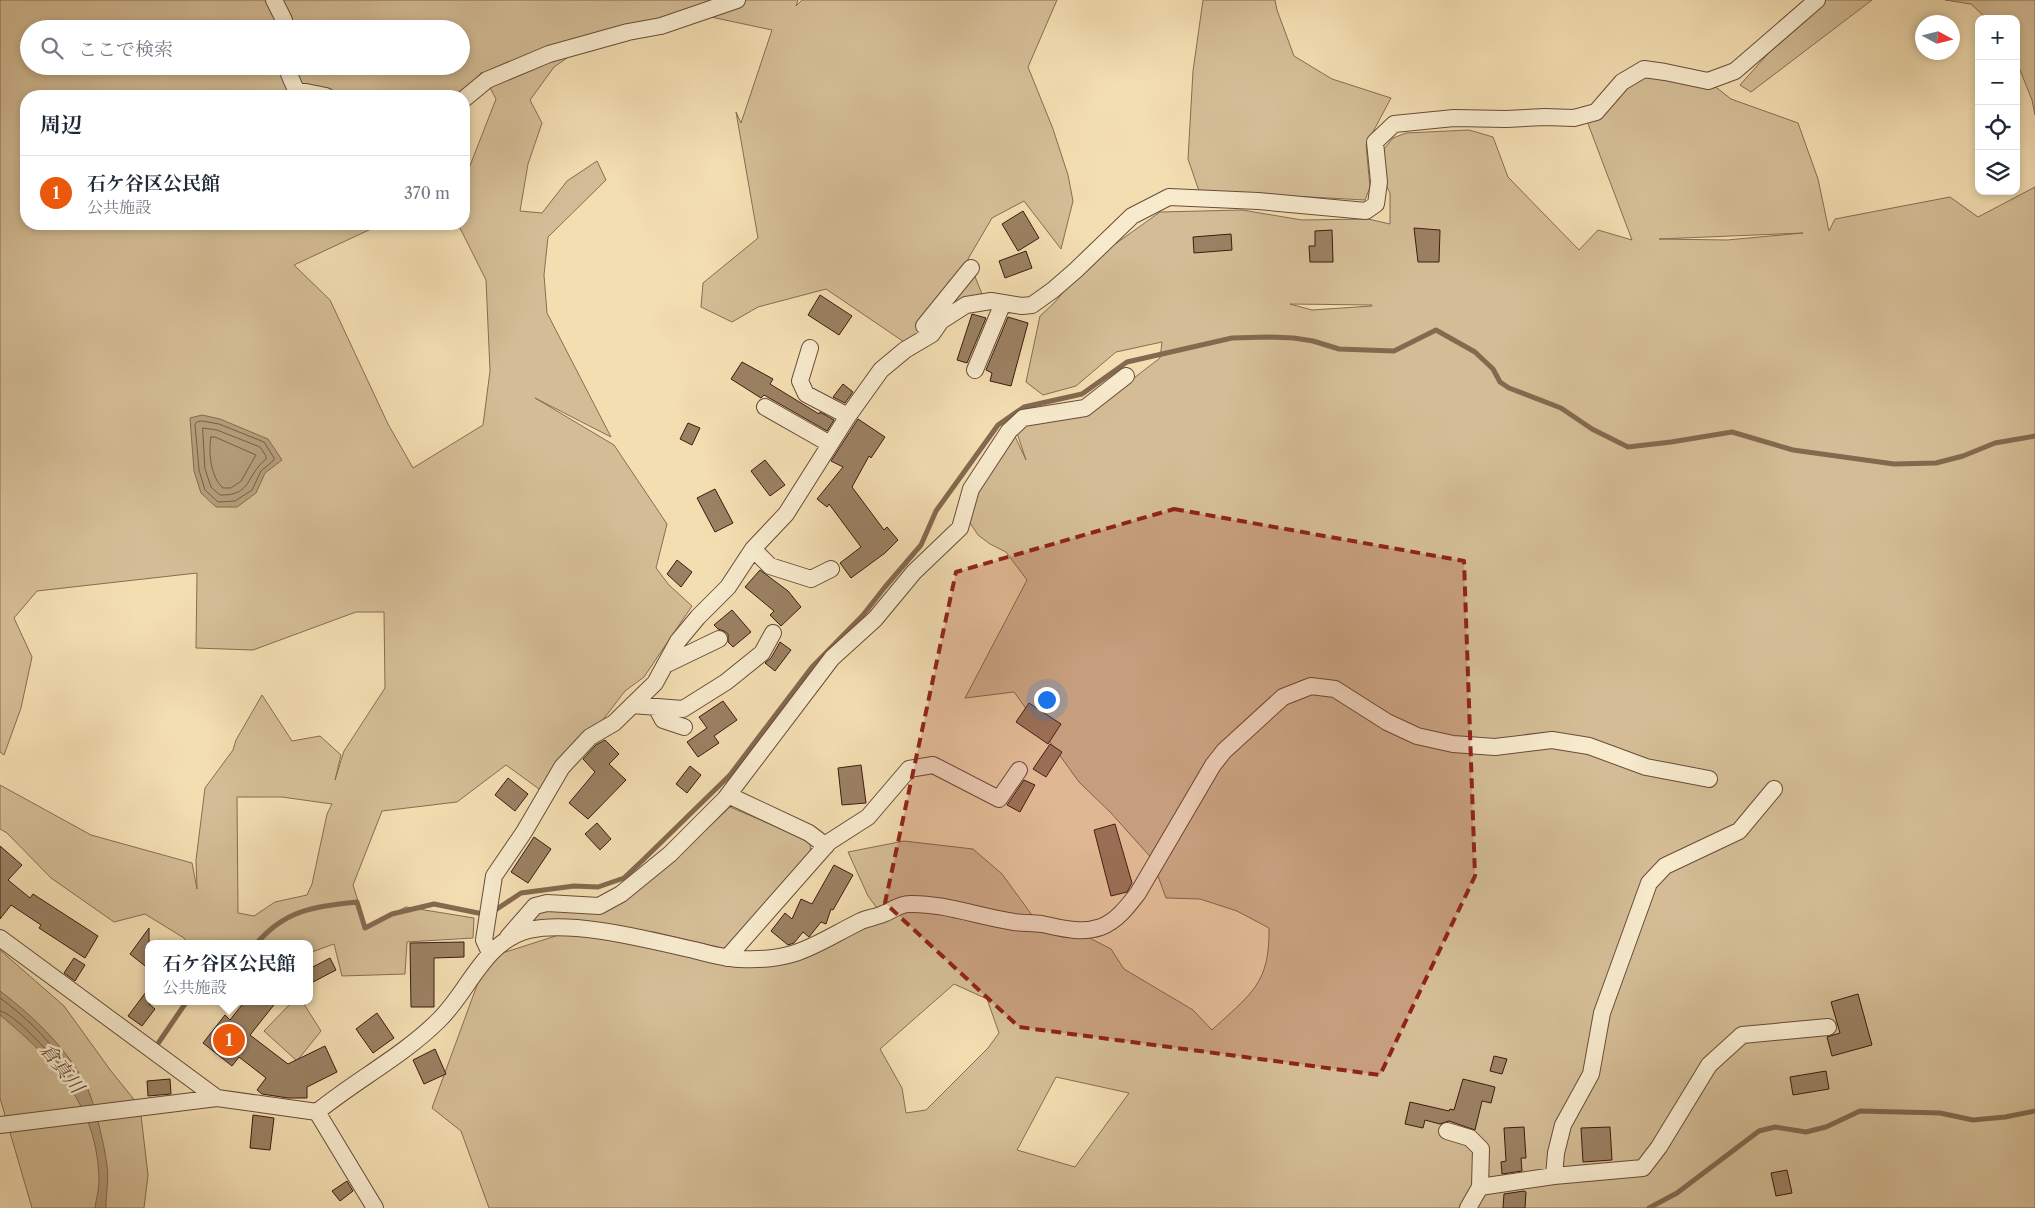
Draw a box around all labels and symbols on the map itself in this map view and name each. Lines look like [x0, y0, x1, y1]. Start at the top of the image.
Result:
north arrow [1915, 15, 1960, 60]
your location [1034, 687, 1060, 713]
pin: 1 [213, 1021, 245, 1059]
water label: 倉真川 [35, 1038, 90, 1099]

